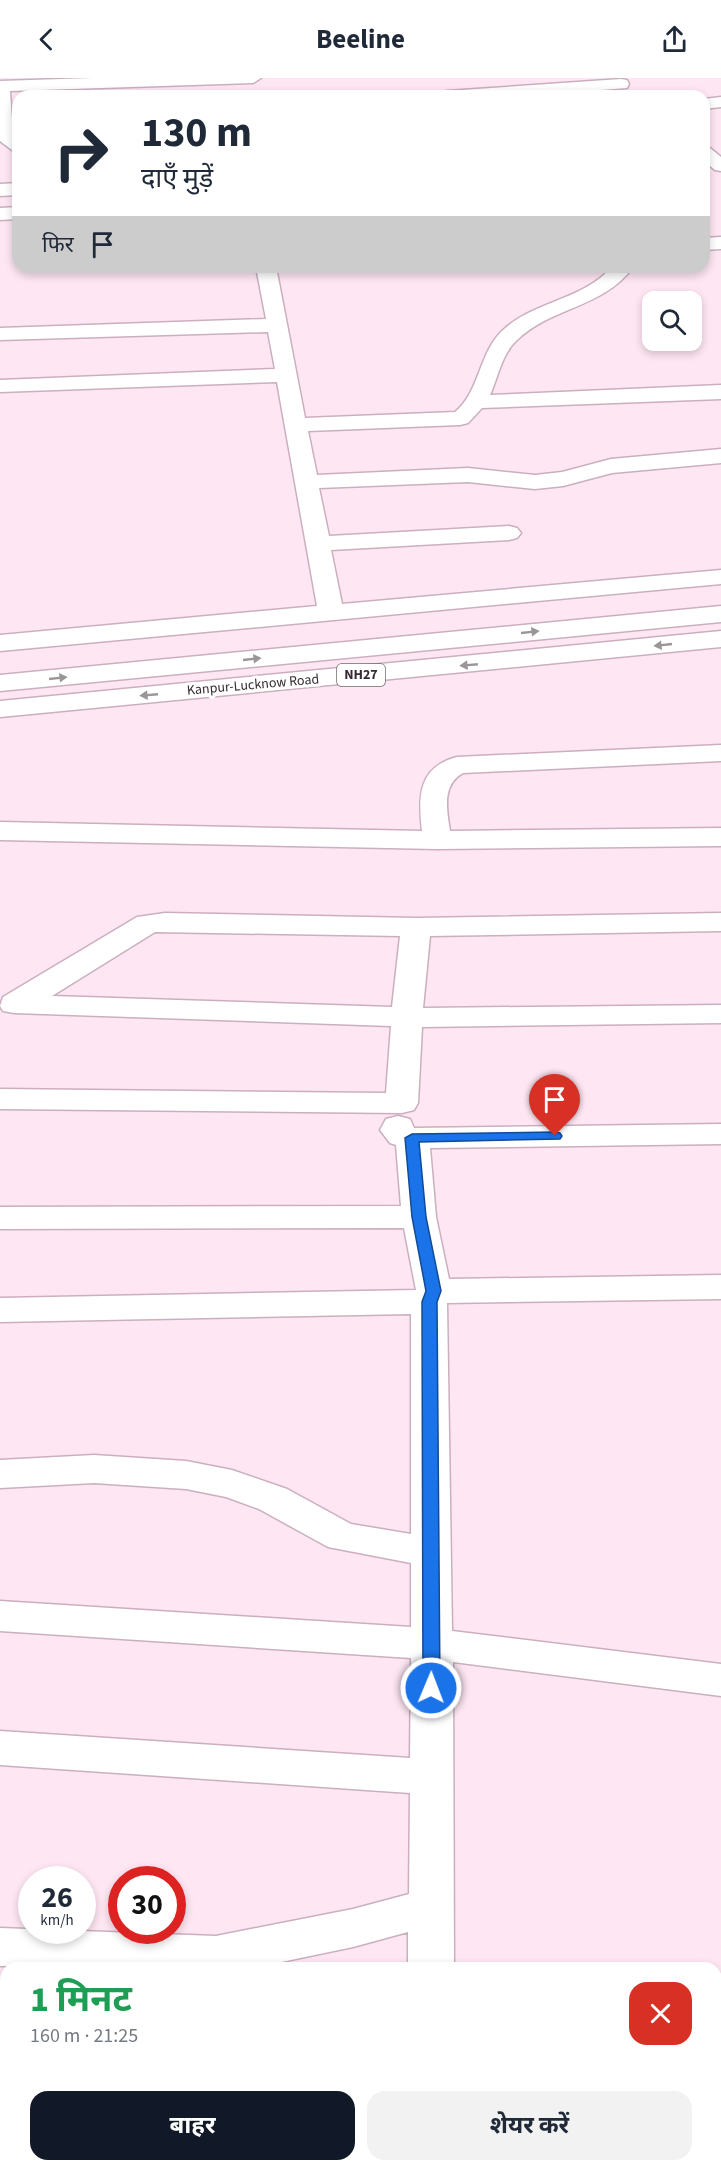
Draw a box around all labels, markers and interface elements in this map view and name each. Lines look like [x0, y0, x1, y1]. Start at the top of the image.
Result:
text: Beeline [316, 20, 405, 59]
icon: back [30, 23, 63, 56]
icon: share [658, 23, 691, 56]
text: 130 m [141, 103, 252, 163]
icon: right [42, 114, 120, 192]
text: दाएँ मुड़ें [141, 159, 213, 198]
icon: arrive [86, 228, 119, 261]
text: फिर [42, 229, 74, 261]
map controls [642, 291, 702, 351]
button: search [642, 291, 702, 351]
one-way arrow [521, 627, 540, 637]
one-way arrow [653, 640, 672, 650]
one-way arrow [243, 654, 262, 664]
one-way arrow [459, 660, 478, 670]
road number: NH27 [337, 664, 385, 686]
street label: Kanpur-Lucknow Road [186, 669, 320, 701]
one-way arrow [49, 673, 68, 683]
one-way arrow [140, 690, 159, 700]
pin [529, 1074, 580, 1136]
icon: arrive [538, 1083, 571, 1116]
position arrow [399, 1656, 463, 1720]
speed limit sign: 30 [108, 1866, 186, 1944]
text: 26 [41, 1876, 73, 1919]
text: km/h [40, 1910, 74, 1931]
text: 1 मिनट [30, 1974, 132, 2025]
button: close [629, 1982, 692, 2045]
text: 160 m · 21:25 [30, 2022, 138, 2050]
button: बाहर [30, 2091, 355, 2160]
button: शेयर करें [367, 2091, 692, 2160]

